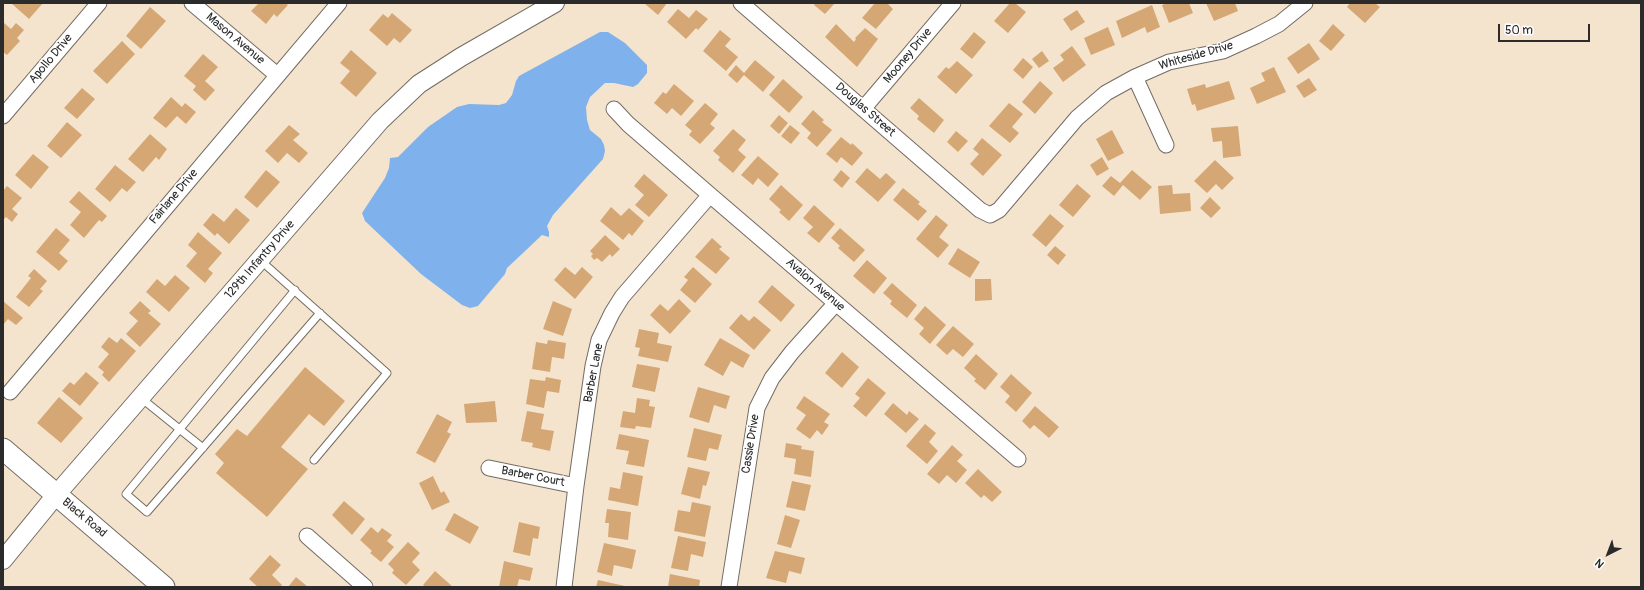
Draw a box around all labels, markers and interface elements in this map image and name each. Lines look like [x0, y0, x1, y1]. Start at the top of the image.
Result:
street label: Mason Avenue [203, 10, 267, 68]
scale bar [1500, 16, 1592, 42]
text: 50 m [1505, 23, 1533, 38]
street label: Mooney Drive [881, 26, 935, 86]
street label: Apollo Drive [26, 31, 76, 87]
street label: Whiteside Drive [1157, 39, 1235, 73]
street label: Douglas Street [832, 80, 898, 140]
street label: Fairlane Drive [147, 167, 201, 227]
street label: 129th Infantry Drive [222, 218, 298, 302]
street label: Avalon Avenue [783, 255, 847, 315]
street label: Barber Lane [581, 342, 607, 404]
street label: Cassie Drive [739, 413, 763, 475]
street label: Barber Court [500, 464, 566, 490]
street label: Black Road [59, 495, 109, 541]
north arrow [1588, 534, 1628, 574]
text: N [1593, 556, 1607, 571]

